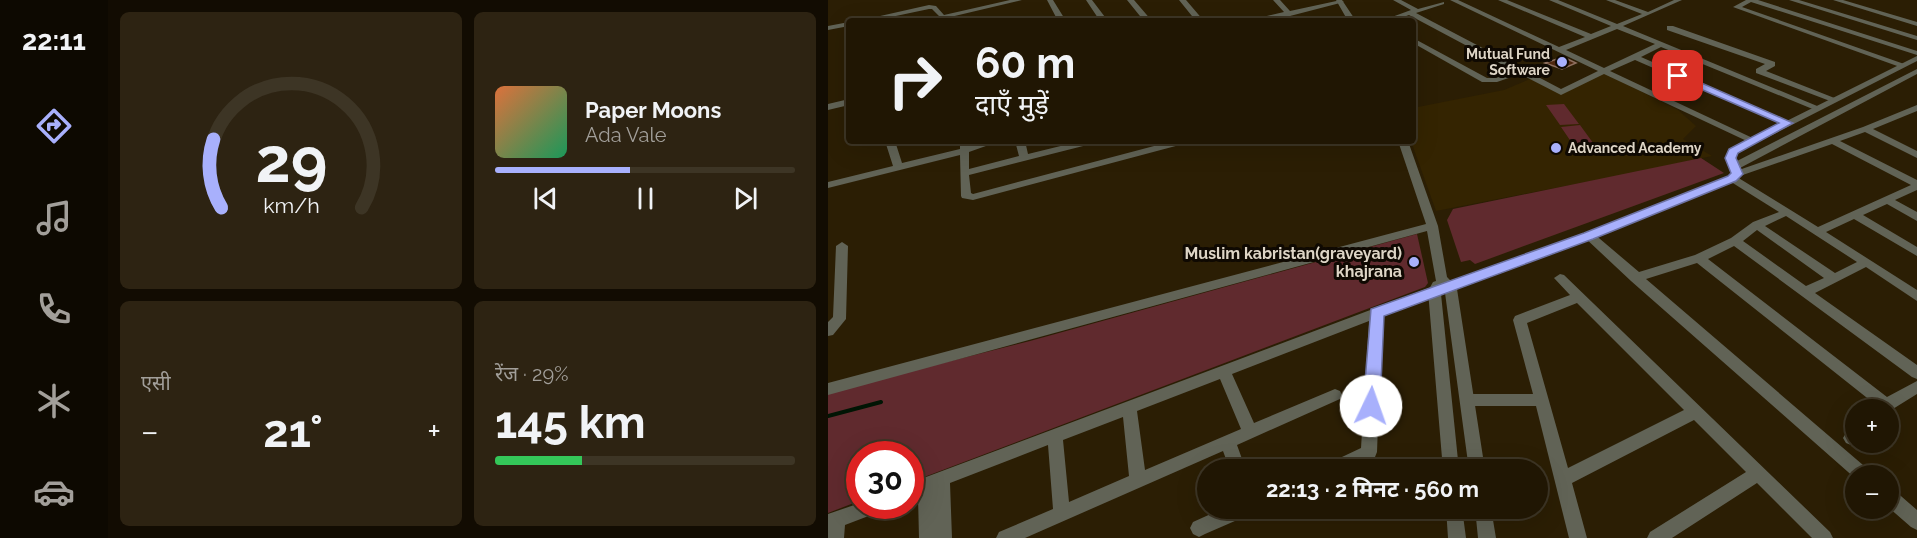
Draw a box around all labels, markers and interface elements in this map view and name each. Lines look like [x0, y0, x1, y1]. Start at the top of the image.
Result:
text: 22:11 [22, 25, 86, 56]
text: 60 m [975, 39, 1075, 88]
icon: right [876, 42, 954, 120]
place label: Mutual Fund Software [1466, 46, 1551, 78]
pin [1652, 50, 1703, 101]
marker: Mutual Fund Software [1555, 55, 1569, 69]
icon: arrive [1661, 59, 1694, 92]
text: दाएँ मुड़ें [975, 89, 1049, 120]
text: Paper Moons [585, 97, 721, 123]
icon: directions [33, 105, 75, 147]
text: 29 [255, 123, 327, 197]
text: Ada Vale [585, 123, 667, 147]
place label: Advanced Academy [1568, 140, 1702, 156]
marker: Advanced Academy [1549, 141, 1563, 155]
icon: previous [529, 182, 562, 215]
icon: pause [629, 182, 662, 215]
icon: next [729, 182, 762, 215]
text: km/h [263, 193, 319, 218]
icon: music [33, 197, 75, 239]
place label: Muslim kabristan(graveyard) khajrana [1184, 244, 1402, 281]
marker: Muslim kabristan(graveyard) khajrana [1407, 255, 1421, 269]
icon: phone [33, 288, 75, 330]
text: रेंज · 29% [495, 362, 568, 386]
text: एसी [141, 371, 171, 395]
position arrow [1339, 374, 1403, 438]
icon: climate [33, 380, 75, 422]
text: 145 km [495, 396, 646, 449]
map controls [1845, 399, 1899, 519]
button: + [1845, 399, 1899, 453]
text: 21° [263, 405, 323, 458]
text: − [141, 412, 159, 451]
text: + [427, 412, 441, 451]
speed limit sign: 30 [846, 441, 924, 519]
button: − [1845, 465, 1899, 519]
icon: car [33, 471, 75, 513]
text: 22:13 · 2 मिनट · 560 m [1266, 476, 1479, 502]

